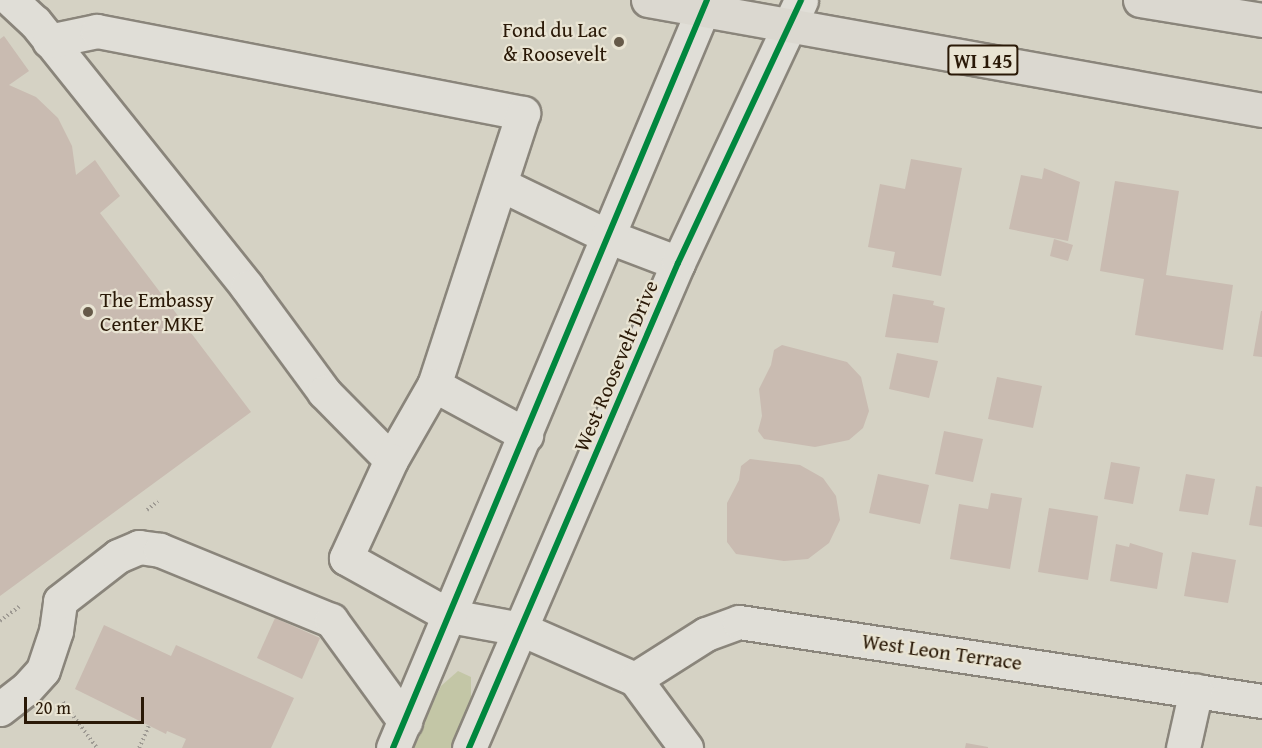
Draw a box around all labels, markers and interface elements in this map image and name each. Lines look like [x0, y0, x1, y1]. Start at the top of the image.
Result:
place label: Fond du Lac & Roosevelt [503, 17, 607, 67]
marker: Fond du Lac & Roosevelt [612, 35, 626, 49]
road number: WI 145 [947, 43, 1019, 77]
street label: West Roosevelt Drive [568, 276, 664, 456]
place label: The Embassy Center MKE [100, 287, 214, 337]
marker: The Embassy Center MKE [81, 305, 95, 319]
street label: West Leon Terrace [860, 628, 1024, 676]
scale bar [27, 685, 147, 723]
text: 20 m [35, 694, 71, 721]

